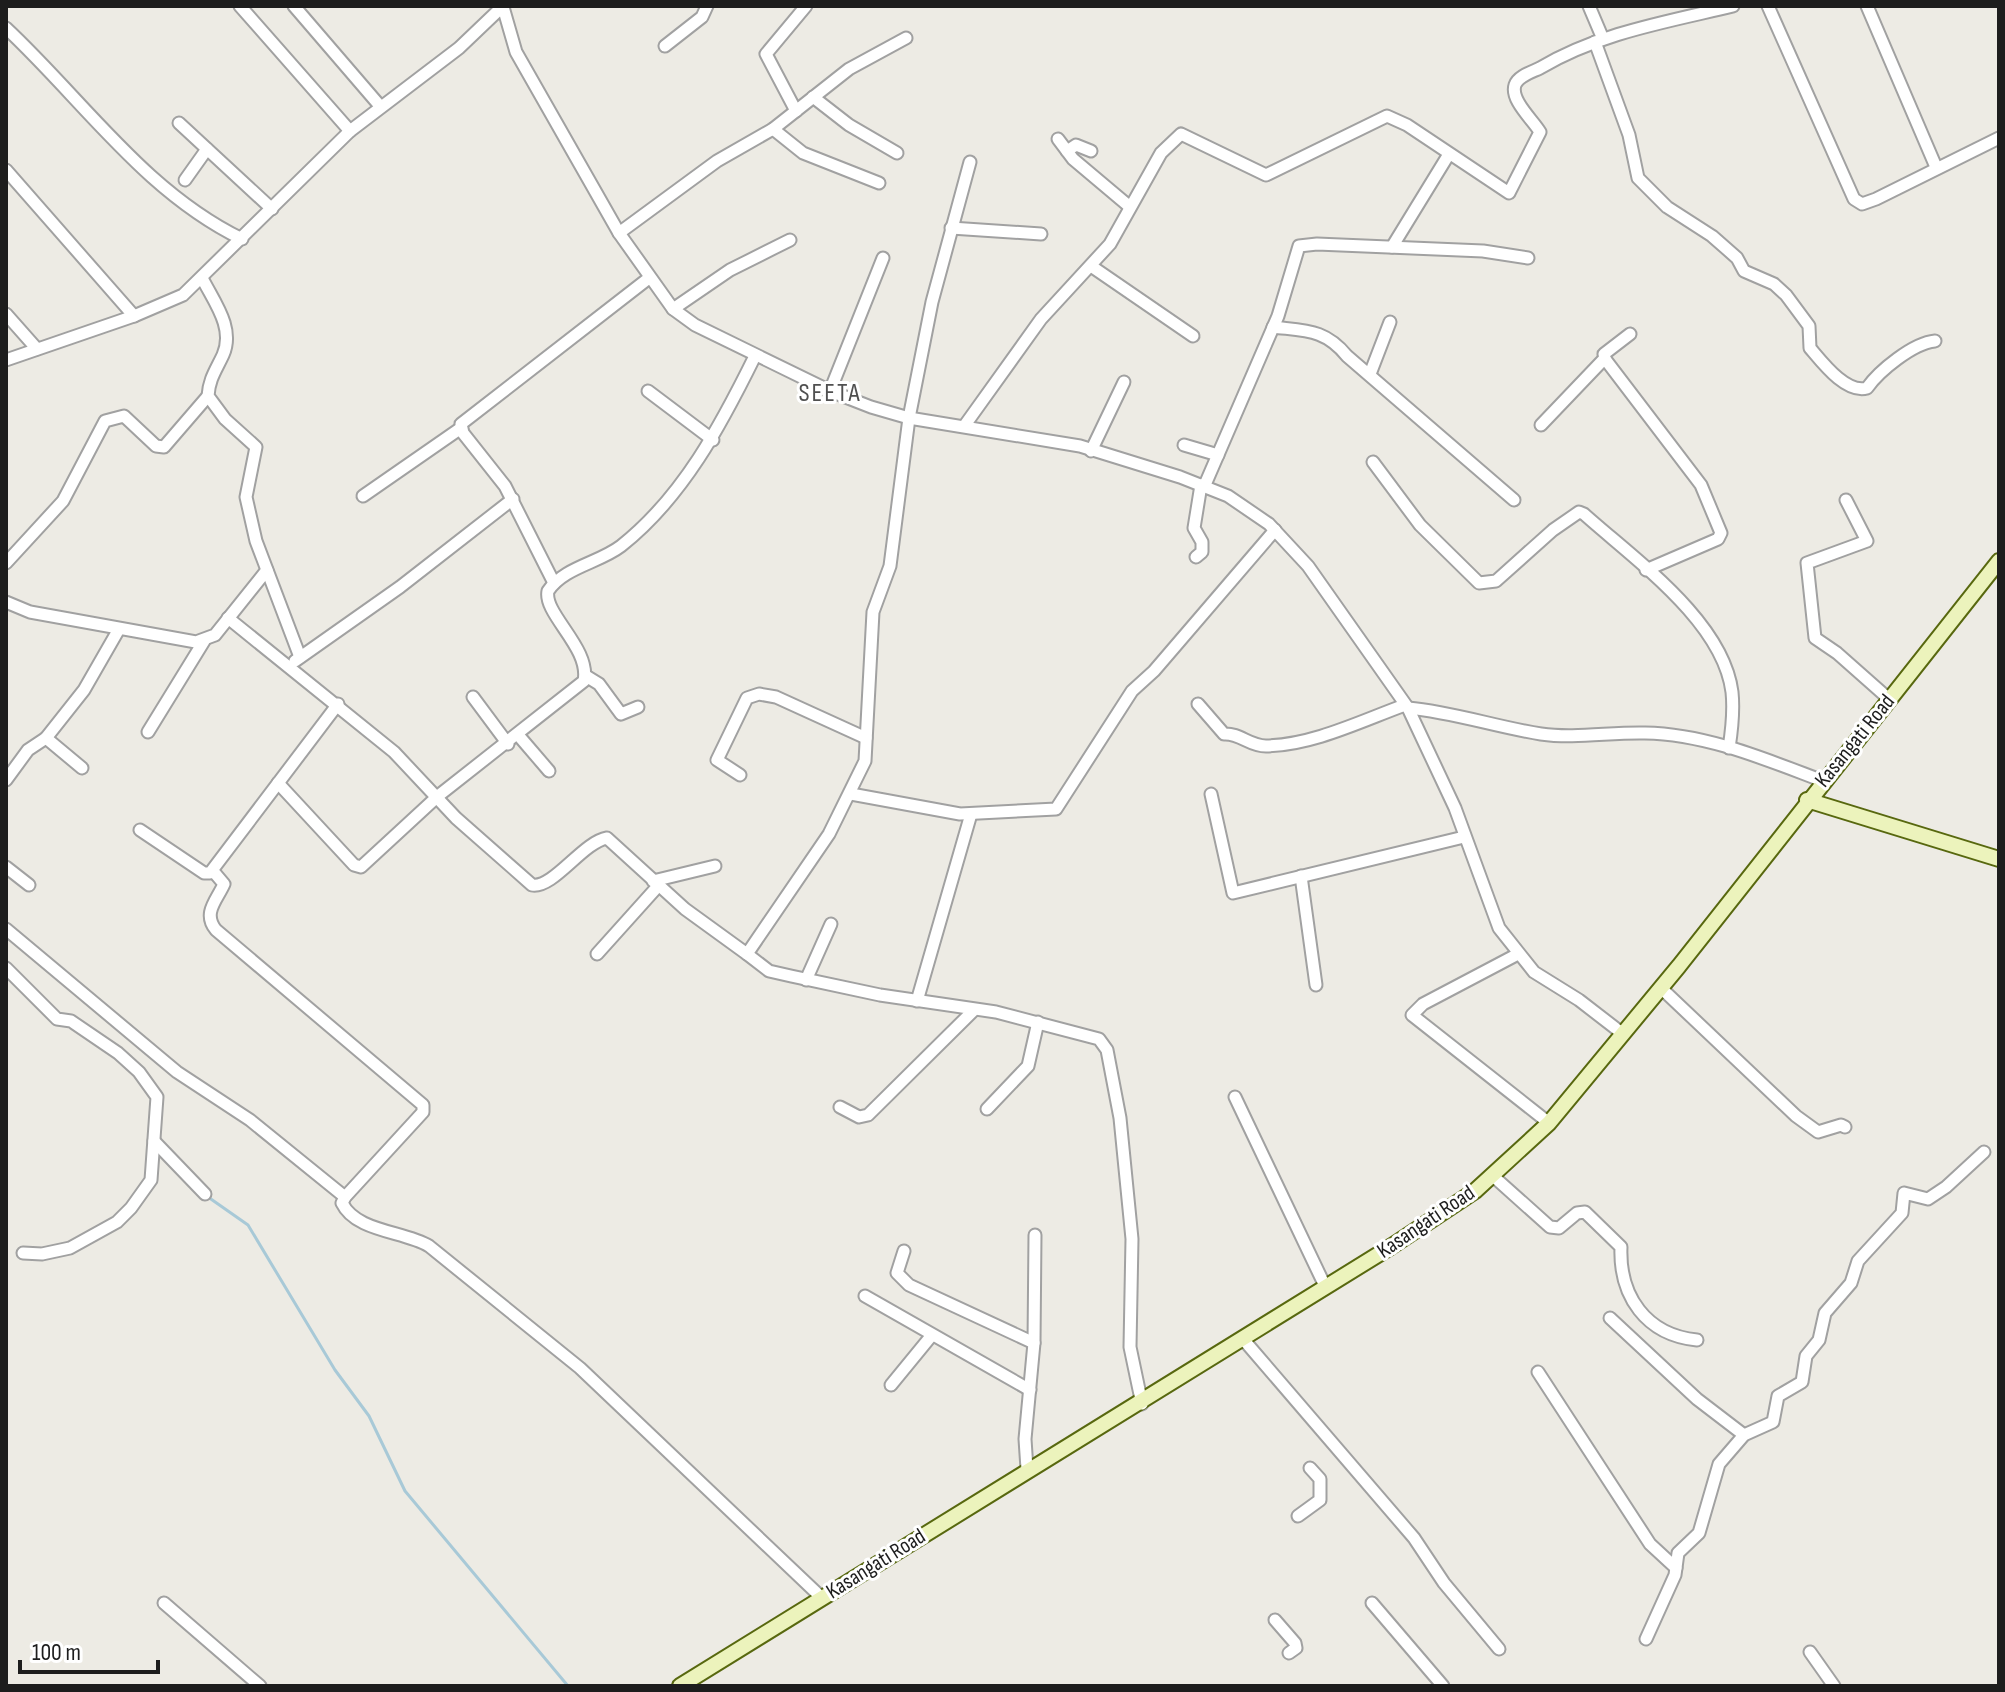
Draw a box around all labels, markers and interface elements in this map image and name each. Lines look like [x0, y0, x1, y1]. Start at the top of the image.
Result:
district label: SEETA [798, 378, 862, 409]
street label: Kasangati Road [1809, 689, 1901, 793]
street label: Kasangati Road [1372, 1180, 1480, 1264]
street label: Kasangati Road [821, 1523, 931, 1605]
scale bar [20, 1624, 158, 1674]
text: 100 m [32, 1638, 81, 1667]

